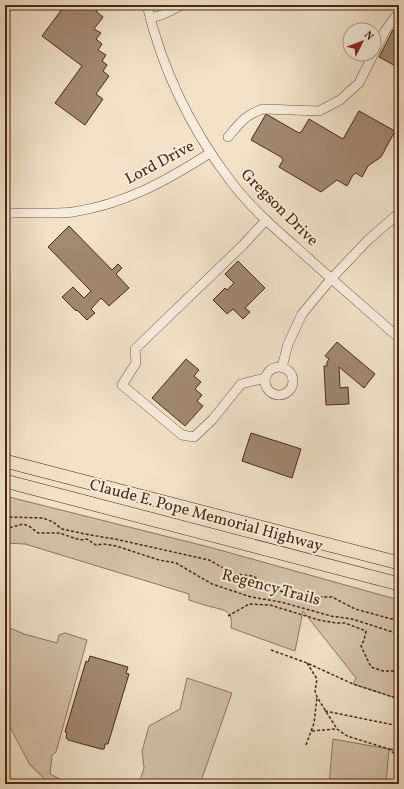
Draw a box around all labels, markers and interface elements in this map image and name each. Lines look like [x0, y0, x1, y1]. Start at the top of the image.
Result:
north arrow [342, 22, 382, 62]
text: N [360, 28, 377, 44]
street label: Lord Drive [122, 136, 198, 190]
street label: Gregson Drive [235, 164, 323, 252]
street label: Claude E. Pope Memorial Highway [87, 474, 325, 558]
street label: Regency Trails [219, 564, 323, 612]

